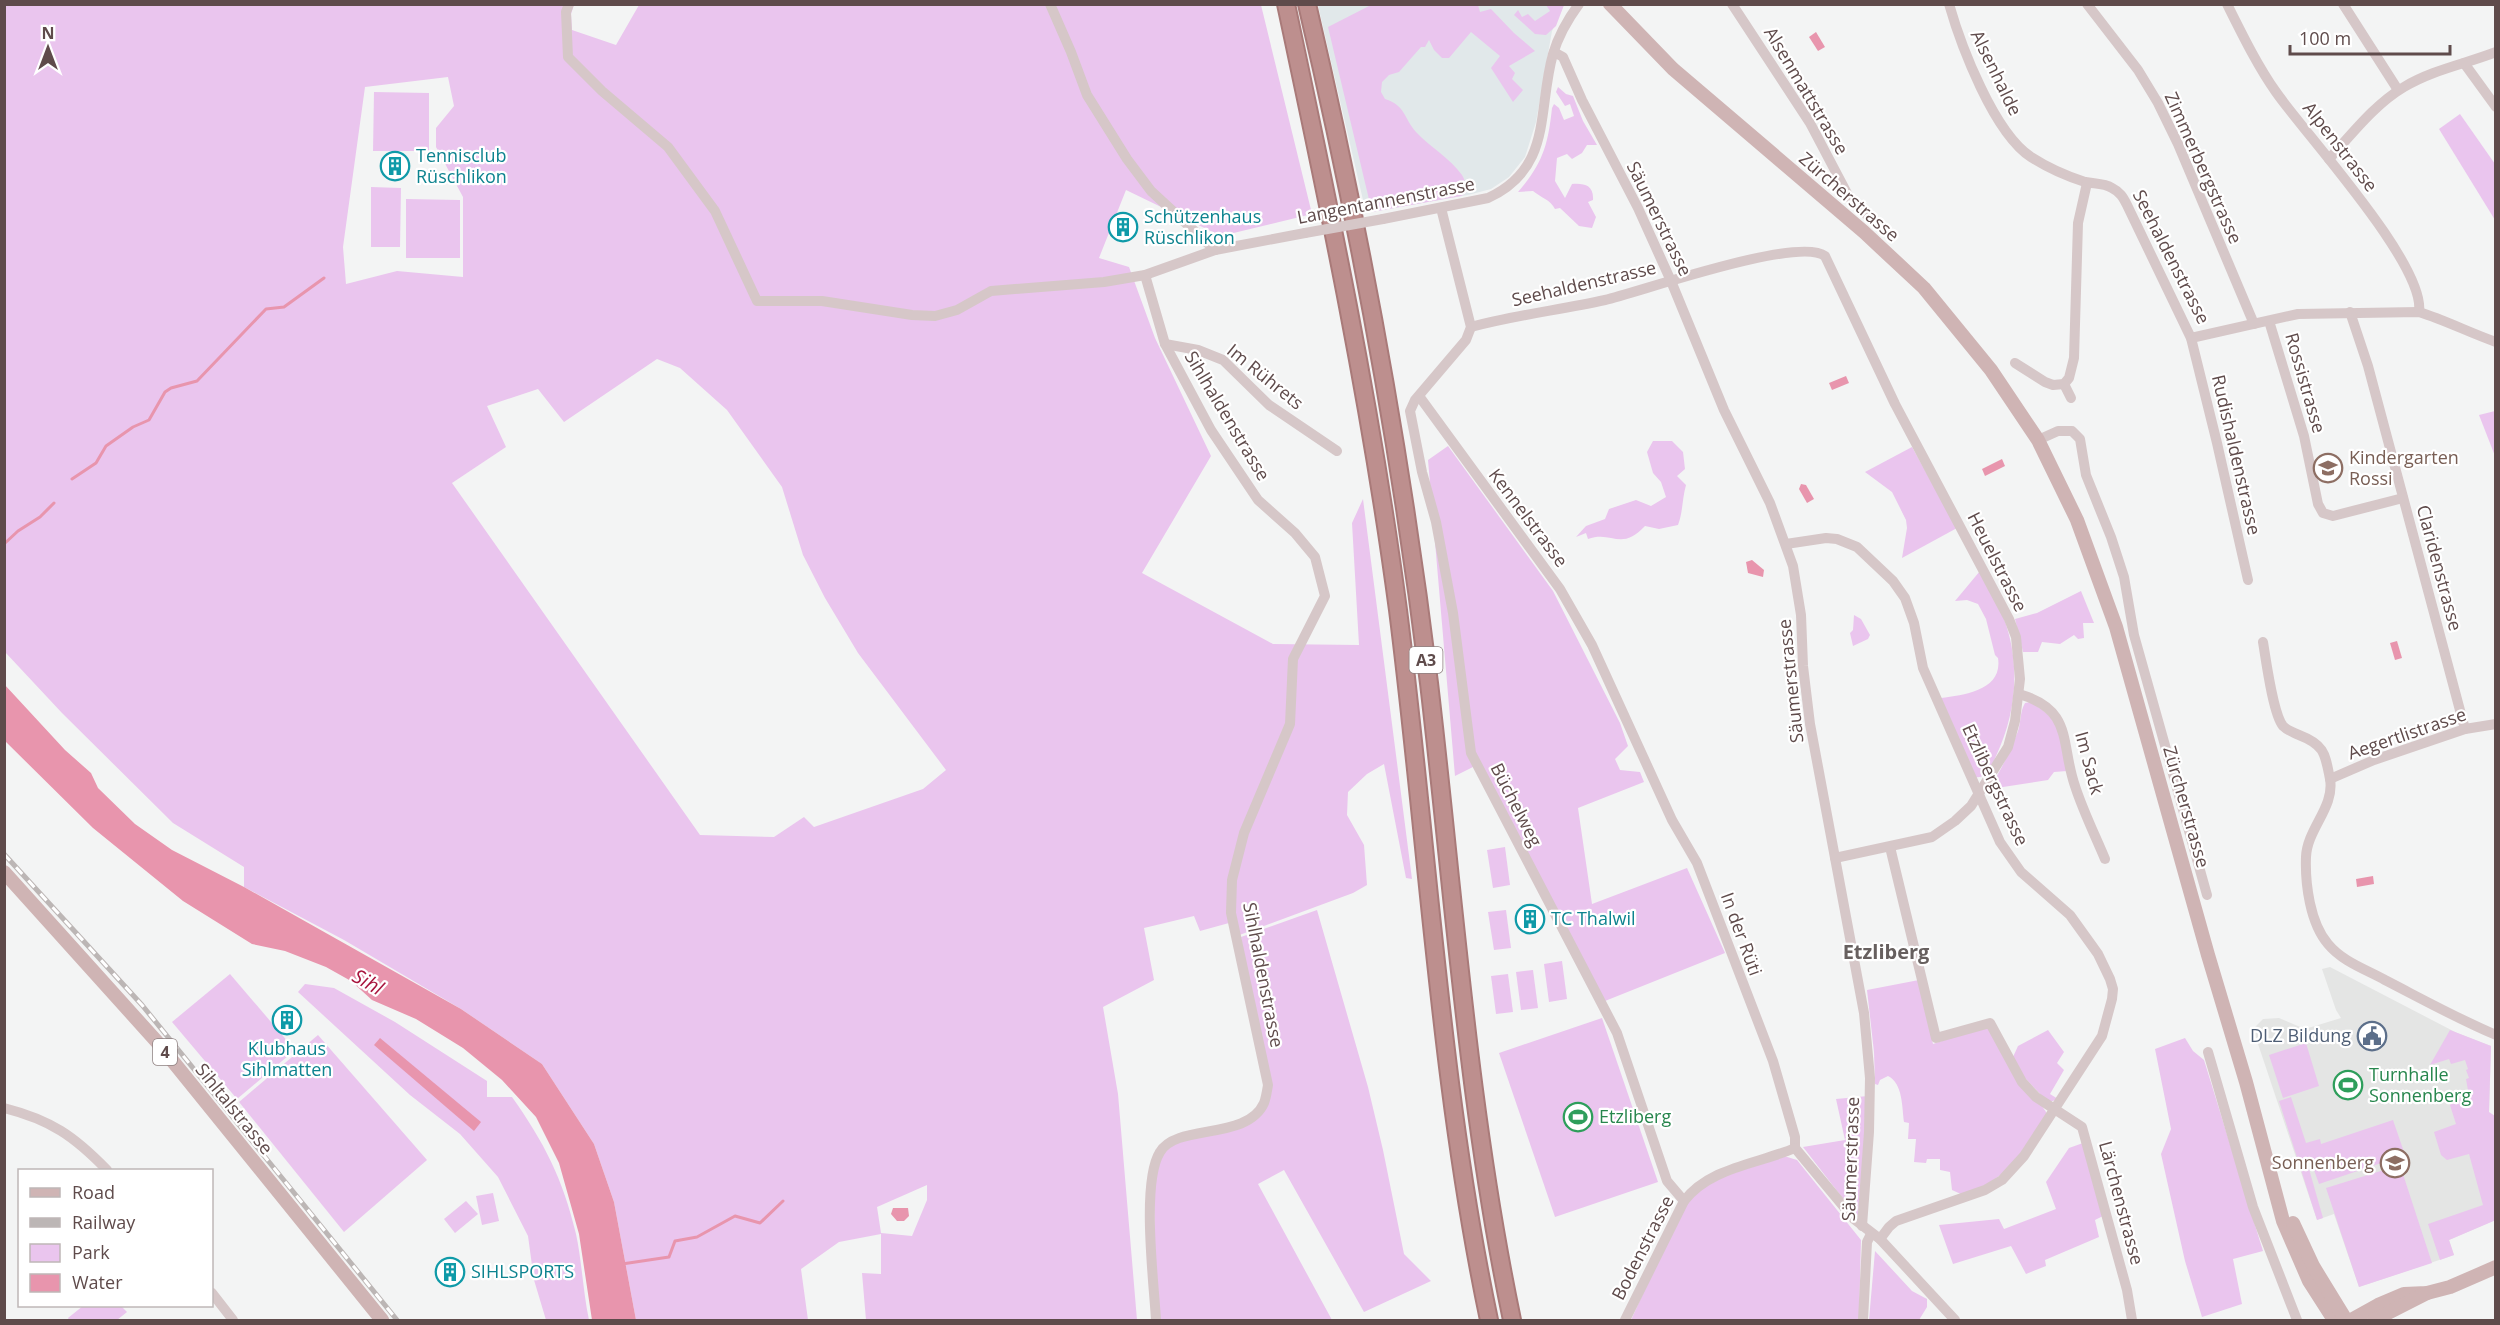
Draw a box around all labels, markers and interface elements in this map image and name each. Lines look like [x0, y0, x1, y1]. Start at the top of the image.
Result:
north arrow [18, 18, 78, 78]
scale bar [2290, 18, 2450, 56]
text: N [41, 22, 55, 44]
street label: Alsenmattstrasse [1759, 22, 1854, 159]
street label: Alsenhalde [1966, 26, 2028, 119]
text: 100 m [2299, 26, 2351, 50]
street label: Zimmerbergstrasse [2160, 88, 2248, 247]
street label: Alpenstrasse [2298, 97, 2383, 196]
place label: Tennisclub Rüschlikon [416, 143, 507, 188]
street label: Zürcherstrasse [1794, 146, 1905, 246]
building icon: Tennisclub Rüschlikon [379, 150, 411, 182]
street label: Säumerstrasse [1622, 157, 1698, 280]
street label: Langentannenstrasse [1295, 171, 1477, 229]
street label: Seehaldenstrasse [2128, 185, 2216, 328]
place label: Schützenhaus Rüschlikon [1144, 204, 1261, 249]
building icon: Schützenhaus Rüschlikon [1107, 211, 1139, 243]
street label: Seehaldenstrasse [1509, 255, 1658, 311]
street label: Rossistrasse [2280, 330, 2332, 436]
street label: Im Rührets [1222, 338, 1309, 415]
street label: Sihlhaldenstrasse [1180, 346, 1276, 485]
street label: Rudishaldenstrasse [2207, 372, 2267, 537]
place label: Kindergarten Rossi [2349, 445, 2459, 490]
school or university icon: Kindergarten Rossi [2312, 452, 2344, 484]
street label: Kennelstrasse [1484, 463, 1574, 572]
street label: Claridenstrasse [2412, 502, 2468, 633]
street label: Heuelstrasse [1963, 508, 2033, 615]
street label: Säumerstrasse [1772, 618, 1808, 744]
road number: A3 [1410, 647, 1442, 673]
street label: Aegertlistrasse [2344, 702, 2469, 765]
street label: Etzlibergstrasse [1957, 720, 2035, 849]
street label: Im Sack [2070, 729, 2110, 797]
street label: Zürcherstrasse [2158, 743, 2216, 870]
street label: Büchelweg [1486, 759, 1548, 851]
street label: In der Rüti [1716, 889, 1768, 979]
street label: Sihlhaldenstrasse [1238, 900, 1290, 1049]
building icon: TC Thalwil [1514, 903, 1546, 935]
place label: TC Thalwil [1551, 906, 1635, 930]
district label: Etzliberg [1843, 938, 1930, 965]
water label: Sihl [348, 962, 390, 1002]
building icon: Klubhaus Sihlmatten [271, 1004, 303, 1036]
public building icon: DLZ Bildung [2356, 1020, 2388, 1052]
place label: DLZ Bildung [2250, 1023, 2351, 1047]
place label: Klubhaus Sihlmatten [242, 1036, 332, 1081]
road number: 4 [153, 1039, 177, 1065]
street label: Sihltalstrasse [191, 1058, 279, 1159]
place label: Turnhalle Sonnenberg [2369, 1062, 2471, 1107]
sports icon: Turnhalle Sonnenberg [2332, 1069, 2364, 1101]
street label: Säumerstrasse [1836, 1096, 1864, 1222]
sports icon: Etzliberg [1562, 1101, 1594, 1133]
place label: Etzliberg [1599, 1104, 1671, 1128]
street label: Lärchenstrasse [2094, 1138, 2150, 1267]
school or university icon: Sonnenberg [2379, 1147, 2411, 1179]
place label: Sonnenberg [2272, 1150, 2374, 1174]
legend [18, 1169, 213, 1307]
text: Road [72, 1180, 115, 1204]
street label: Bodenstrasse [1605, 1191, 1679, 1304]
text: Railway [72, 1210, 136, 1234]
text: Park [72, 1240, 110, 1264]
building icon: SIHLSPORTS [434, 1256, 466, 1288]
place label: SIHLSPORTS [471, 1259, 574, 1283]
text: Water [72, 1270, 123, 1294]

